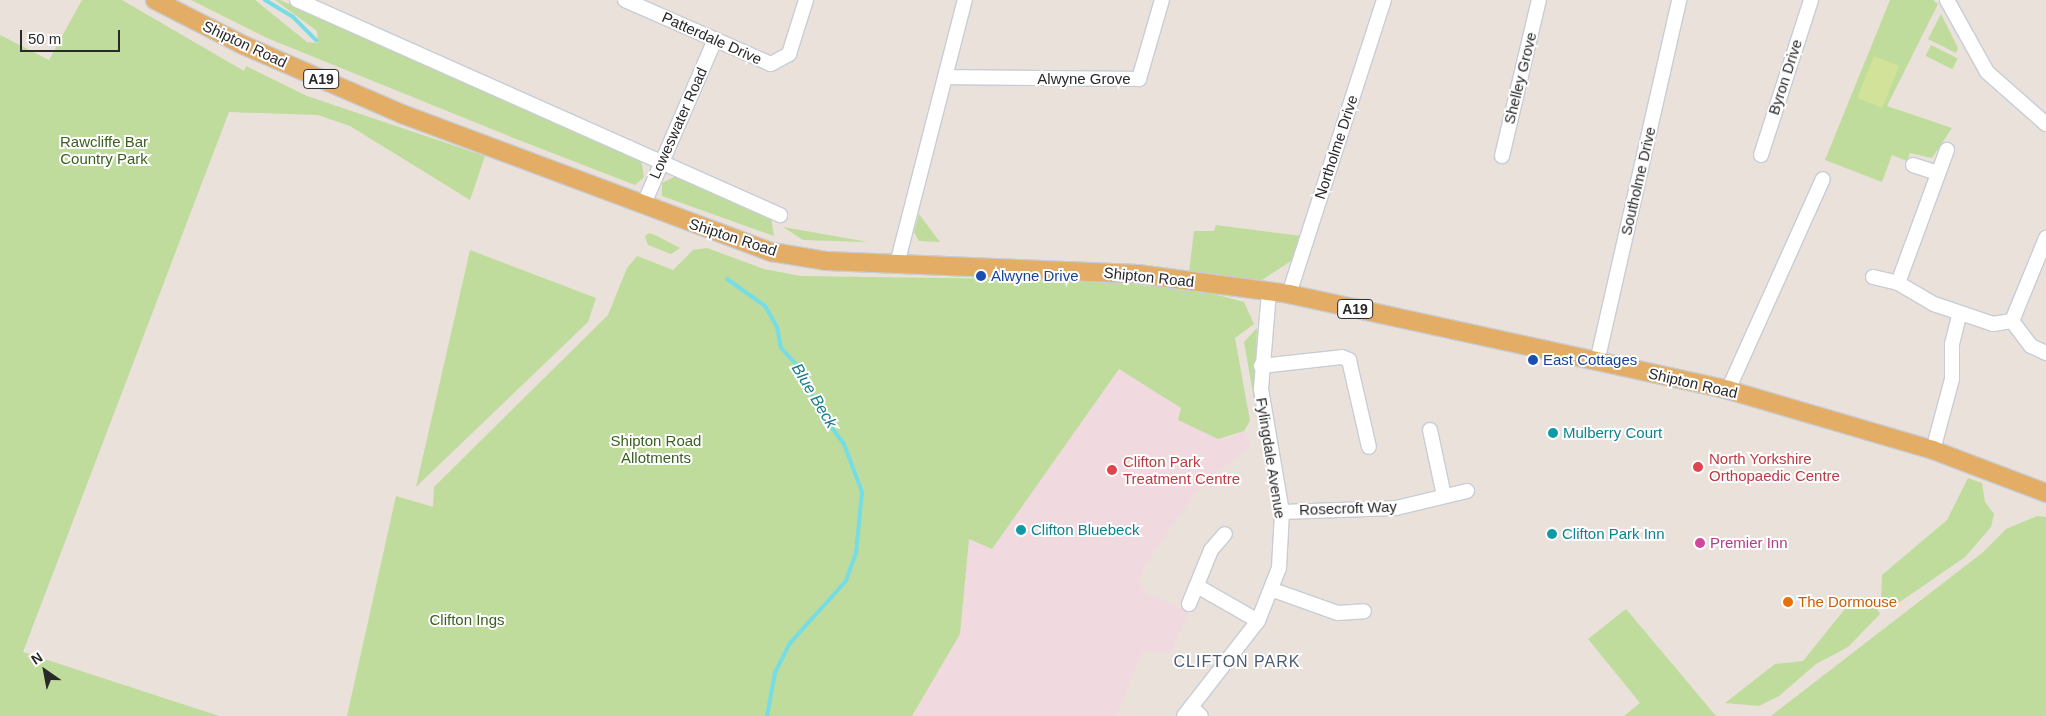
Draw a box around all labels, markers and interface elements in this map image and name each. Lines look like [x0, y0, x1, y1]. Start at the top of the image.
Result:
street label: Patterdale Drive [659, 8, 765, 68]
street label: Shipton Road [200, 17, 290, 71]
scale bar [22, 20, 122, 52]
text: 50 m [28, 30, 61, 47]
street label: Shelley Grove [1500, 30, 1540, 126]
street label: Byron Drive [1764, 37, 1806, 117]
street label: Loweswater Road [645, 64, 711, 182]
road number: A19 [302, 68, 340, 90]
street label: Alwyne Grove [1037, 70, 1131, 88]
street label: Northolme Drive [1311, 93, 1361, 201]
street label: Southolme Drive [1617, 125, 1659, 237]
park label: Rawcliffe Bar Country Park [60, 132, 148, 167]
street label: Shipton Road [687, 214, 779, 260]
street label: Shipton Road [1103, 263, 1195, 291]
place label: Alwyne Drive [991, 267, 1079, 285]
marker: Alwyne Drive [975, 270, 987, 282]
road number: A19 [1336, 298, 1374, 320]
place label: East Cottages [1543, 351, 1637, 369]
marker: East Cottages [1527, 354, 1539, 366]
water label: Blue Beck [787, 360, 841, 432]
street label: Shipton Road [1647, 364, 1739, 402]
street label: Fylingdale Avenue [1252, 396, 1290, 520]
place label: Mulberry Court [1563, 424, 1662, 442]
marker: Mulberry Court [1547, 427, 1559, 439]
park label: Shipton Road Allotments [611, 431, 701, 466]
place label: North Yorkshire Orthopaedic Centre [1709, 449, 1840, 484]
place label: Clifton Park Treatment Centre [1123, 452, 1240, 487]
marker: North Yorkshire Orthopaedic Centre [1691, 460, 1705, 474]
marker: Clifton Park Treatment Centre [1105, 463, 1119, 477]
street label: Rosecroft Way [1299, 497, 1397, 519]
place label: Clifton Bluebeck [1031, 521, 1139, 539]
marker: Clifton Bluebeck [1015, 524, 1027, 536]
place label: Clifton Park Inn [1562, 525, 1665, 543]
marker: Clifton Park Inn [1546, 528, 1558, 540]
place label: Premier Inn [1710, 534, 1788, 552]
marker: Premier Inn [1694, 537, 1706, 549]
place label: The Dormouse [1798, 593, 1897, 611]
marker: The Dormouse [1782, 596, 1794, 608]
park label: Clifton Ings [429, 611, 505, 629]
north arrow [20, 646, 70, 696]
text: N [28, 649, 45, 668]
district label: CLIFTON PARK [1172, 652, 1302, 672]

